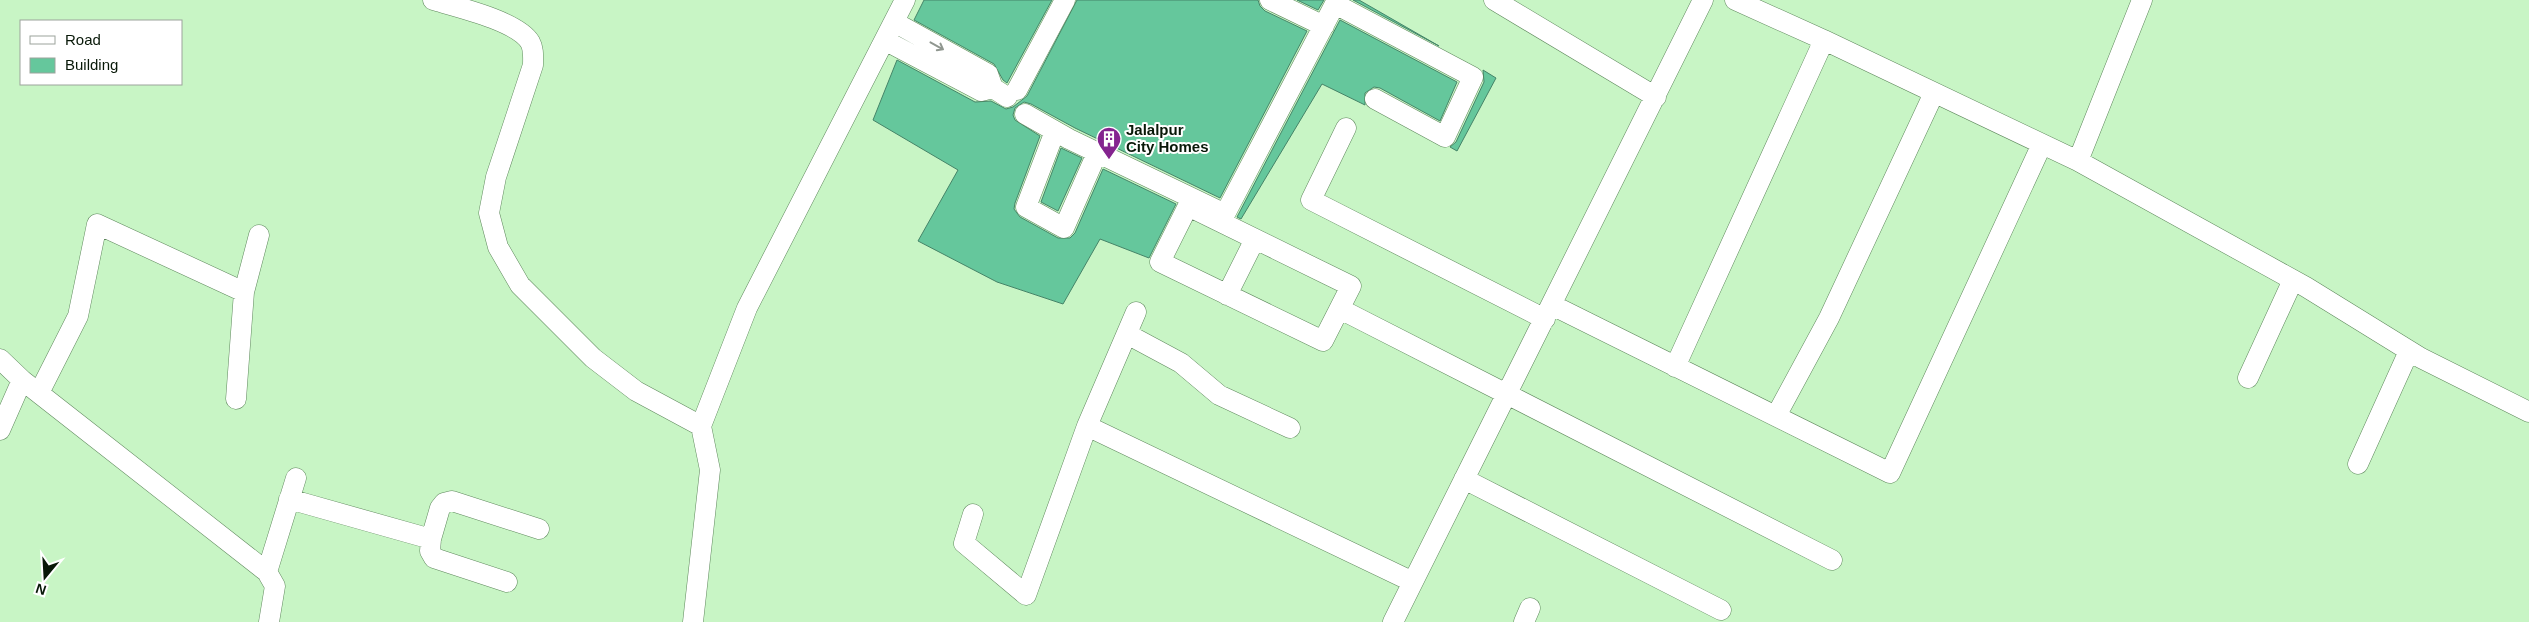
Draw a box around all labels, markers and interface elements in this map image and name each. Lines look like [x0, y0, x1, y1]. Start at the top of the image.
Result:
legend [20, 20, 182, 85]
text: Road [65, 31, 101, 48]
one-way arrow [929, 42, 944, 51]
text: Building [65, 56, 118, 73]
place label: Jalalpur City Homes [1126, 121, 1209, 155]
building icon: Jalalpur City Homes [1096, 126, 1122, 160]
north arrow [20, 552, 70, 602]
text: N [34, 580, 48, 599]

